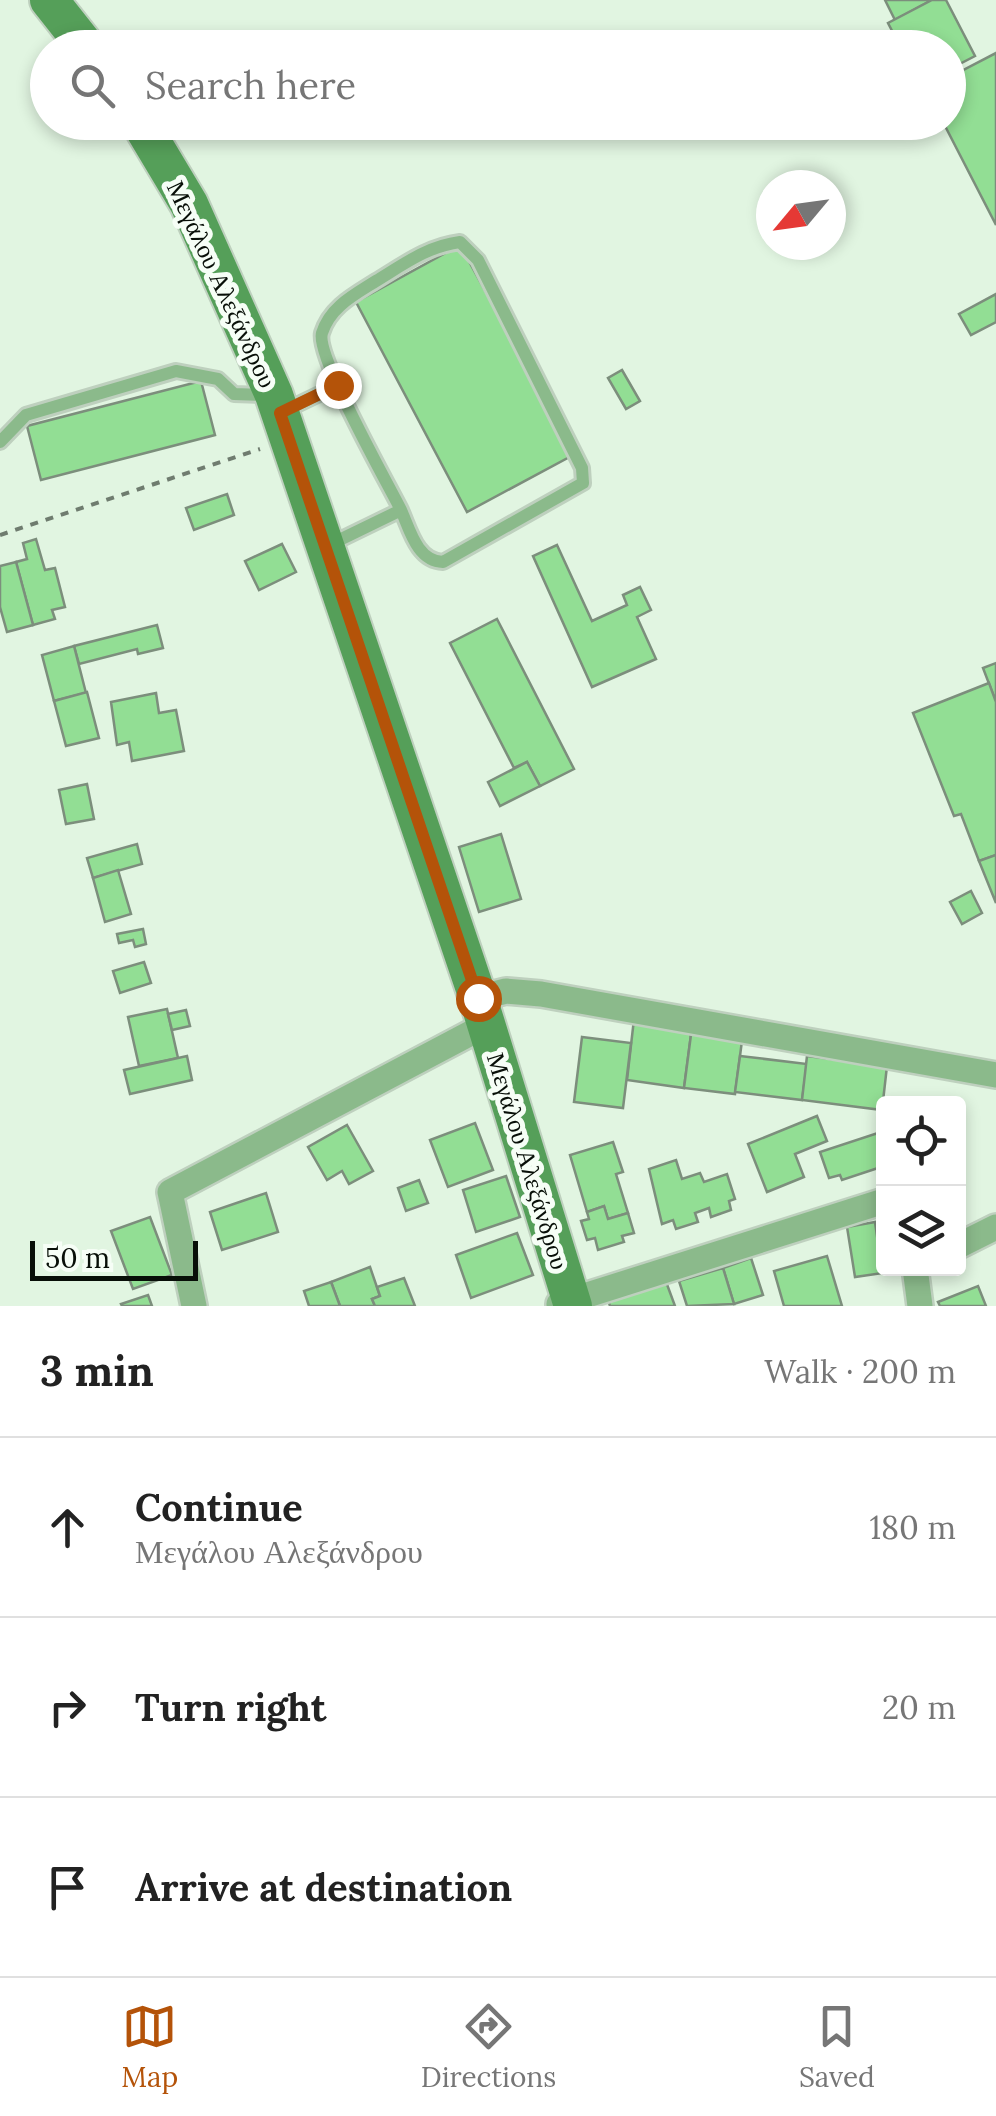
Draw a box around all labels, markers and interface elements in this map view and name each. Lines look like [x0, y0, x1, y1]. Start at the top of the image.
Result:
search box [30, 30, 966, 140]
icon: search [65, 58, 120, 113]
text: Search here [145, 61, 356, 109]
north arrow [756, 170, 846, 260]
street label: Μεγάλου Αλεξάνδρου [160, 175, 284, 393]
route end [316, 363, 362, 409]
route start [456, 976, 502, 1022]
street label: Μεγάλου Αλεξάνδρου [480, 1049, 576, 1273]
map controls [876, 1096, 966, 1276]
button: locate [876, 1096, 966, 1186]
button: layers [876, 1186, 966, 1276]
scale bar [30, 1236, 198, 1280]
text: 50 m [45, 1240, 110, 1276]
text: 3 min [40, 1344, 154, 1398]
text: Walk · 200 m [764, 1351, 956, 1392]
text: Continue [135, 1483, 303, 1531]
icon: ahead [40, 1500, 95, 1555]
text: 180 m [869, 1507, 956, 1548]
text: Μεγάλου Αλεξάνδρου [135, 1531, 423, 1572]
icon: right [40, 1680, 95, 1735]
text: Turn right [135, 1683, 326, 1731]
text: 20 m [882, 1687, 956, 1728]
icon: arrive [40, 1860, 95, 1915]
text: Arrive at destination [135, 1863, 512, 1911]
tab: Map [121, 1999, 178, 2095]
tab: Directions [421, 1999, 556, 2095]
tab: Saved [799, 1999, 875, 2095]

